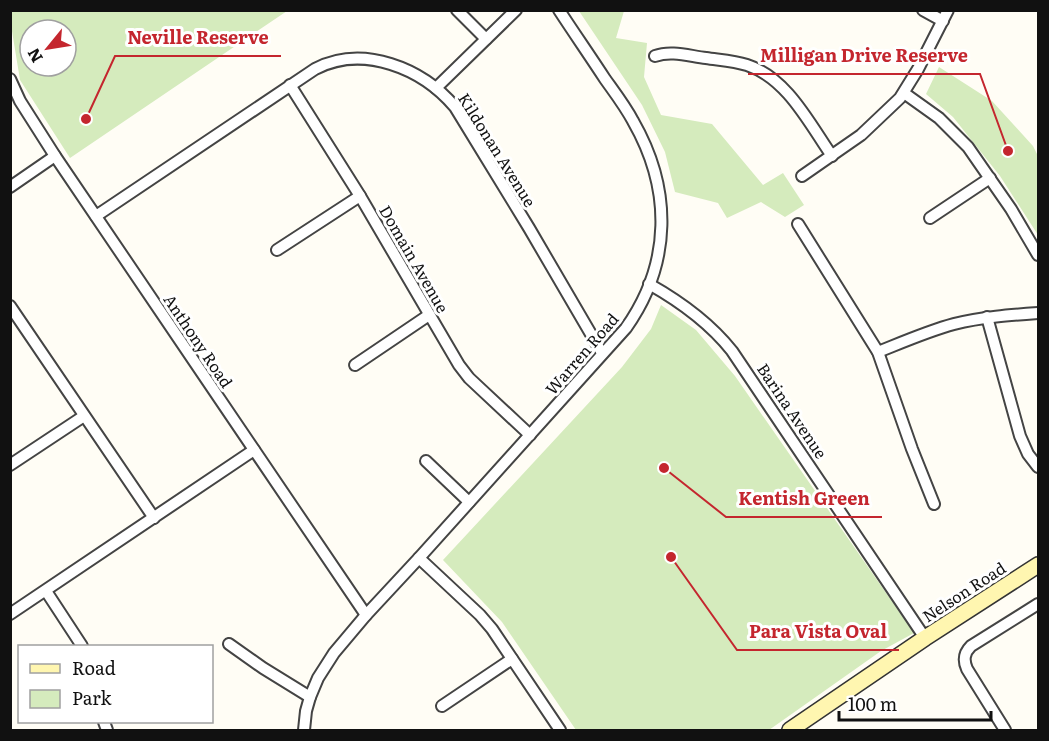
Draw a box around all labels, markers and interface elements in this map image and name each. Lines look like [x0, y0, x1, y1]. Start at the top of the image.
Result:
north arrow [18, 18, 78, 78]
callout: Neville Reserve [115, 20, 281, 56]
text: Neville Reserve [127, 23, 269, 50]
callout: Milligan Drive Reserve [748, 38, 980, 74]
text: Milligan Drive Reserve [760, 41, 968, 68]
text: N [20, 44, 48, 68]
street label: Kildonan Avenue [453, 88, 543, 211]
street label: Domain Avenue [374, 200, 455, 317]
street label: Anthony Road [158, 289, 239, 392]
street label: Warren Road [539, 307, 624, 399]
street label: Barina Avenue [752, 358, 834, 463]
callout: Kentish Green [726, 481, 882, 517]
text: Kentish Green [738, 484, 870, 511]
street label: Nelson Road [917, 555, 1010, 627]
callout: Para Vista Oval [737, 614, 899, 650]
text: Para Vista Oval [749, 617, 887, 644]
legend [18, 645, 213, 723]
text: Road [72, 654, 116, 681]
text: Park [72, 684, 113, 711]
scale bar [839, 684, 990, 722]
text: 100 m [848, 690, 897, 717]

